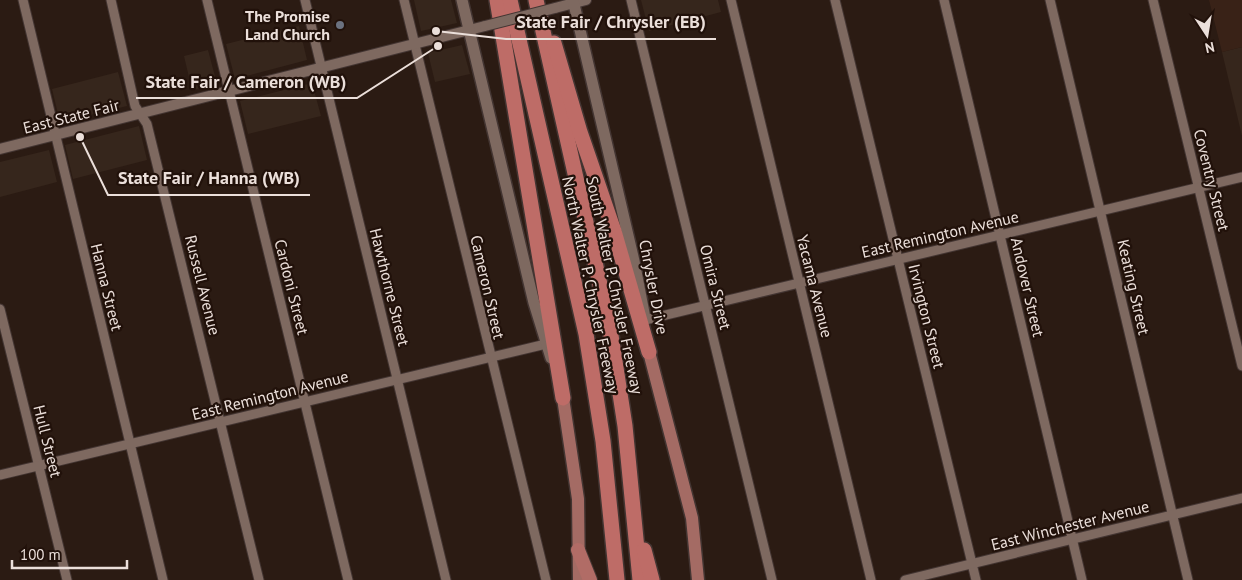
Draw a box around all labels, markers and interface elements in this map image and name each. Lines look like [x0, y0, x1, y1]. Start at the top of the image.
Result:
place label: The Promise Land Church [245, 6, 330, 44]
callout: State Fair / Chrysler (EB) [506, 6, 716, 39]
text: State Fair / Chrysler (EB) [516, 10, 706, 33]
north arrow [1182, 10, 1232, 60]
marker: The Promise Land Church [334, 19, 346, 31]
text: N [1203, 38, 1216, 57]
callout: State Fair / Cameron (WB) [136, 65, 357, 98]
text: State Fair / Cameron (WB) [146, 70, 346, 93]
street label: East State Fair [21, 94, 122, 138]
street label: Coventry Street [1190, 127, 1234, 234]
callout: State Fair / Hanna (WB) [108, 162, 310, 195]
text: State Fair / Hanna (WB) [118, 166, 300, 189]
street label: North Walter P. Chrysler Freeway [558, 174, 624, 396]
street label: South Walter P. Chrysler Freeway [582, 174, 648, 396]
street label: East Remington Avenue [859, 206, 1021, 262]
street label: Hawthorne Street [366, 226, 414, 349]
street label: Yacama Avenue [793, 232, 837, 340]
street label: Russell Avenue [181, 233, 225, 337]
street label: Cameron Street [466, 233, 510, 341]
street label: Andover Street [1007, 235, 1049, 339]
street label: Cardoni Street [270, 237, 314, 337]
street label: Keating Street [1113, 237, 1155, 337]
street label: Chrysler Drive [635, 238, 673, 336]
street label: Hanna Street [86, 241, 128, 333]
street label: Omira Street [696, 242, 736, 332]
street label: Irvington Street [904, 262, 950, 371]
street label: East Remington Avenue [190, 366, 350, 424]
street label: Hull Street [29, 403, 67, 480]
street label: East Winchester Avenue [989, 496, 1151, 554]
scale bar [12, 538, 128, 570]
text: 100 m [20, 545, 61, 564]

